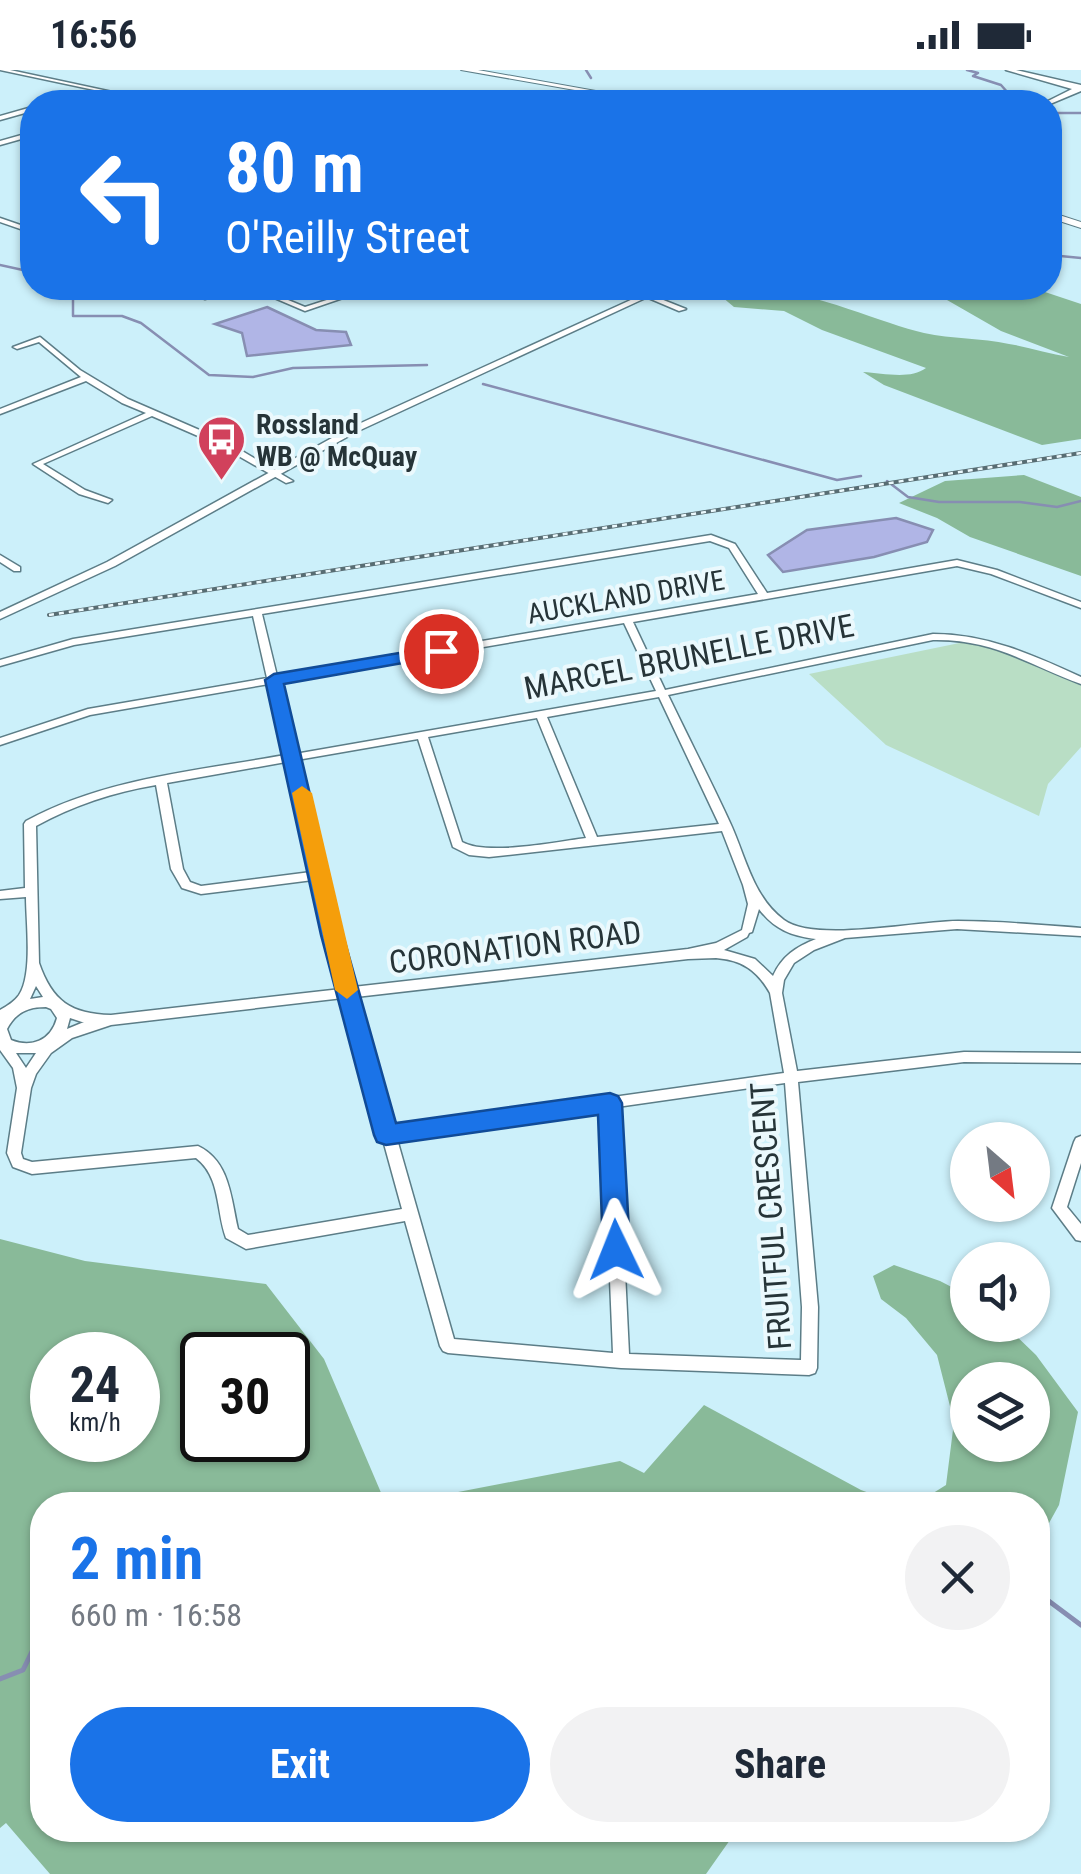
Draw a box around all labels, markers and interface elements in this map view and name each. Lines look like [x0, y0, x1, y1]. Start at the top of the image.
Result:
text: 16:56 [50, 13, 137, 57]
text: 80 m [225, 127, 364, 209]
icon: left [60, 130, 190, 260]
text: O'Reilly Street [225, 211, 470, 264]
place label: Rossland WB @ McQuay [256, 408, 418, 473]
bus stop icon: Rossland WB @ McQuay [195, 414, 247, 482]
street label: AUCKLAND DRIVE [525, 563, 727, 631]
street label: MARCEL BRUNELLE DRIVE [521, 606, 857, 708]
pin [399, 609, 484, 694]
icon: arrive [414, 624, 469, 679]
street label: CORONATION ROAD [387, 913, 643, 981]
street label: FRUITFUL CRESCENT [743, 1081, 799, 1351]
north arrow [950, 1122, 1050, 1222]
map controls [950, 1122, 1050, 1462]
position arrow [564, 1198, 668, 1302]
button: sound [950, 1242, 1050, 1342]
speed limit sign: 30 [180, 1332, 310, 1462]
text: 24 [70, 1356, 120, 1414]
button: layers [950, 1362, 1050, 1462]
text: km/h [69, 1408, 121, 1437]
text: 2 min [70, 1523, 203, 1594]
button: close [905, 1525, 1010, 1630]
text: 660 m · 16:58 [70, 1596, 242, 1634]
button: Exit [70, 1707, 530, 1822]
button: Share [550, 1707, 1010, 1822]

